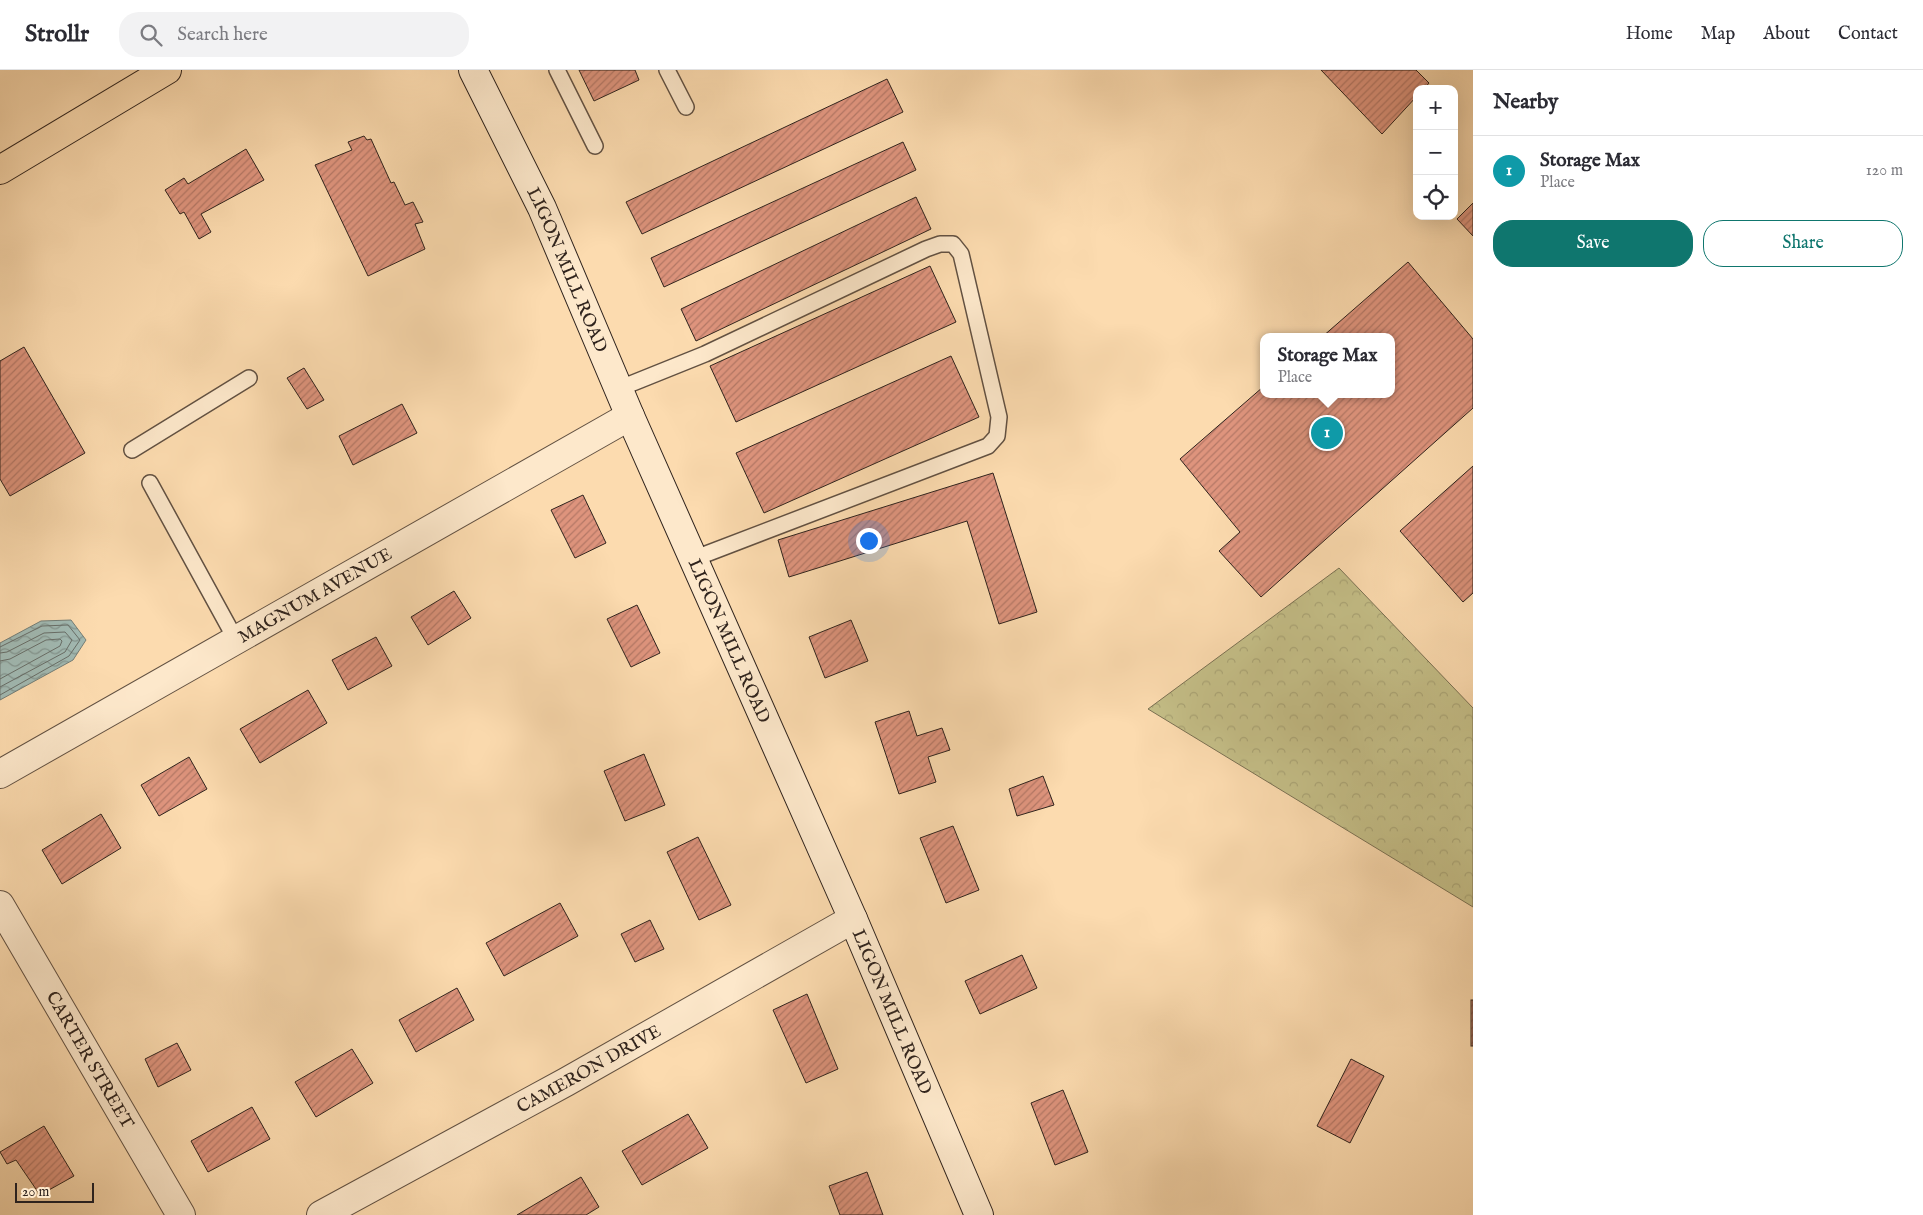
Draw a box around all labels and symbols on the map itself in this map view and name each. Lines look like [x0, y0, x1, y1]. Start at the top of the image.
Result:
street label: LIGON MILL ROAD [521, 184, 612, 356]
pin: 1 [1311, 414, 1343, 452]
your location [856, 528, 882, 554]
street label: MAGNUM AVENUE [234, 544, 397, 649]
street label: LIGON MILL ROAD [682, 556, 775, 727]
street label: LIGON MILL ROAD [846, 926, 936, 1098]
street label: CARTER STREET [40, 987, 138, 1133]
street label: CAMERON DRIVE [513, 1020, 666, 1119]
scale bar [15, 1180, 94, 1203]

